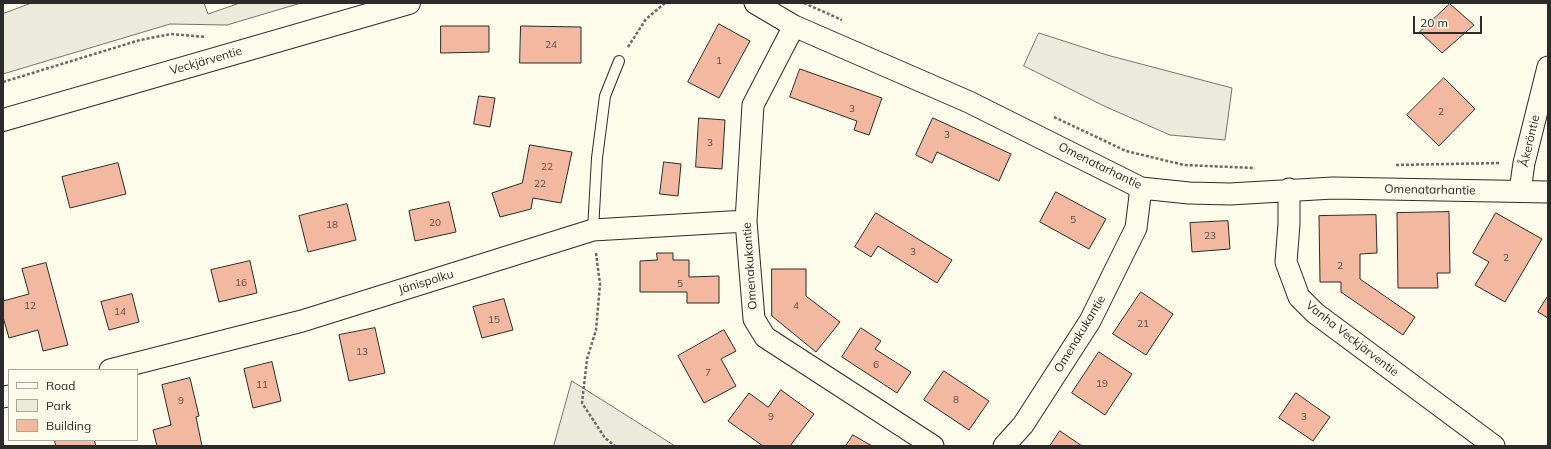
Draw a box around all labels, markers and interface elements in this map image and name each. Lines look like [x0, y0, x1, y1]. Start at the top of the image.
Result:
scale bar [1415, 8, 1484, 34]
text: 20 m [1420, 15, 1448, 30]
house number: 24 [545, 39, 557, 51]
street label: Veckjärventie [168, 44, 244, 78]
house number: 1 [716, 55, 722, 67]
house number: 3 [849, 103, 855, 115]
house number: 2 [1438, 106, 1444, 118]
street label: Åkeröntie [1517, 113, 1543, 169]
house number: 3 [944, 129, 950, 141]
house number: 3 [707, 137, 713, 149]
street label: Omenatarhantie [1056, 140, 1144, 192]
house number: 22 [541, 161, 553, 173]
house number: 22 [534, 178, 546, 190]
street label: Omenatarhantie [1384, 182, 1476, 198]
house number: 5 [1070, 214, 1076, 226]
house number: 20 [429, 217, 441, 229]
house number: 18 [326, 219, 338, 231]
street label: Omenakukantie [740, 222, 760, 310]
house number: 23 [1204, 230, 1216, 242]
house number: 3 [910, 246, 916, 258]
house number: 2 [1503, 252, 1509, 264]
house number: 2 [1337, 260, 1343, 272]
street label: Jänispolku [397, 267, 455, 297]
house number: 16 [235, 277, 247, 289]
house number: 5 [677, 278, 683, 290]
street label: Omenakukantie [1051, 293, 1109, 375]
street label: Vanha Veckjärventie [1303, 298, 1401, 380]
house number: 12 [24, 300, 36, 312]
house number: 4 [793, 300, 799, 312]
house number: 14 [114, 306, 126, 318]
house number: 15 [488, 314, 500, 326]
house number: 21 [1137, 318, 1149, 330]
house number: 13 [356, 346, 368, 358]
house number: 6 [873, 359, 879, 371]
house number: 7 [705, 367, 711, 379]
legend [8, 369, 138, 441]
text: Road [46, 378, 75, 393]
house number: 19 [1096, 378, 1108, 390]
house number: 11 [256, 379, 268, 391]
house number: 8 [953, 394, 959, 406]
house number: 9 [178, 395, 184, 407]
text: Park [46, 398, 71, 413]
house number: 9 [768, 411, 774, 423]
house number: 3 [1301, 411, 1307, 423]
text: Building [46, 418, 91, 433]

